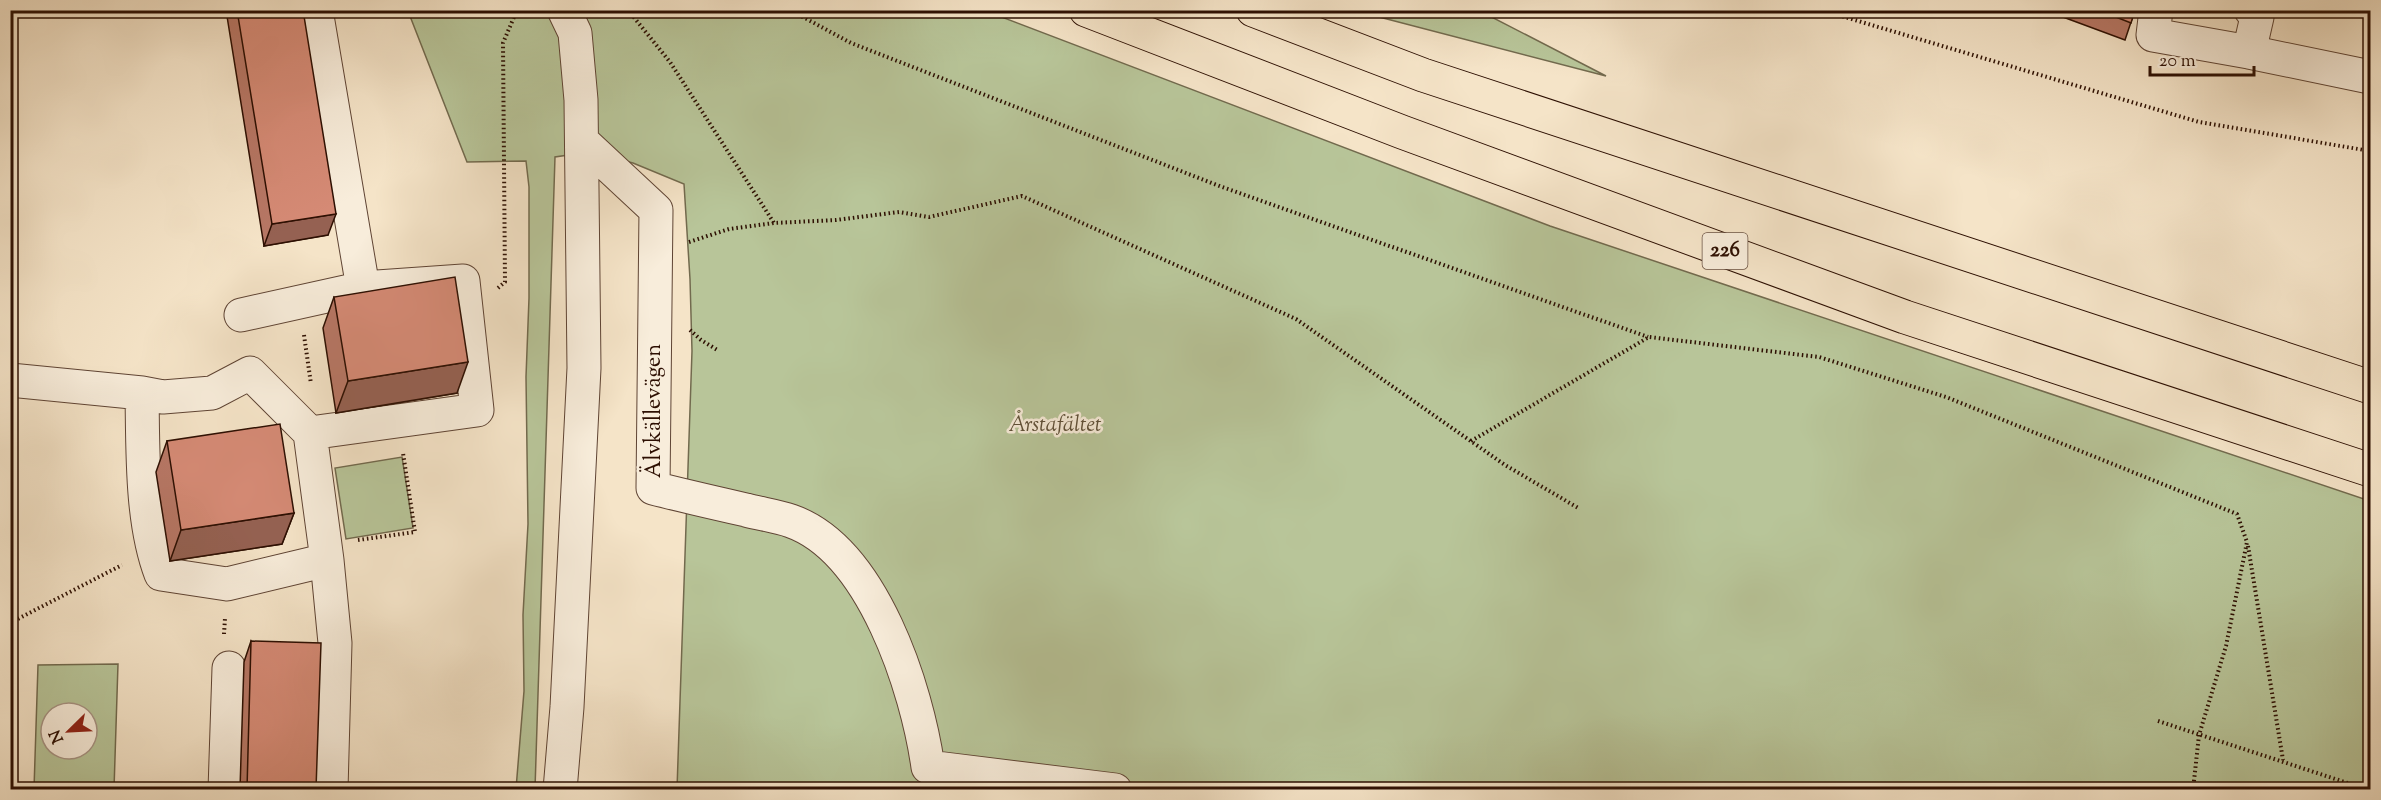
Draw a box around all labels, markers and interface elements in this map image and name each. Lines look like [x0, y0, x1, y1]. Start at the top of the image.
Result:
scale bar [2150, 39, 2254, 77]
text: 20 m [2159, 49, 2196, 75]
road number: 226 [1702, 233, 1748, 269]
street label: Älvkällevägen [639, 344, 671, 478]
park label: Årstafältet [1008, 410, 1102, 442]
north arrow [39, 701, 99, 761]
text: N [44, 725, 71, 747]

